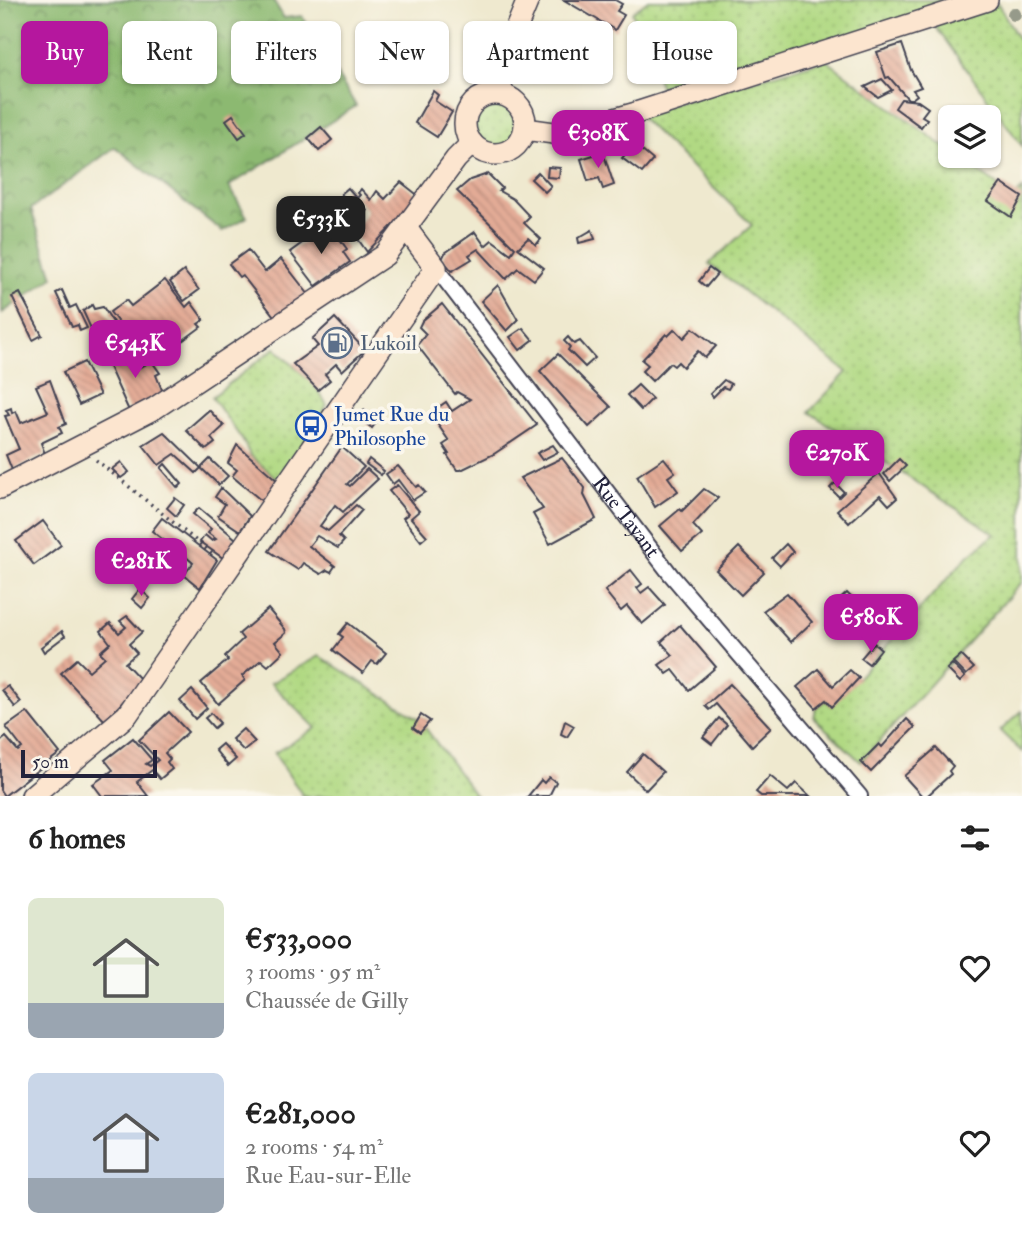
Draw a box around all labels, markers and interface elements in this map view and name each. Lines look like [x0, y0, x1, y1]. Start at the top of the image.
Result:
chip: Buy [21, 21, 108, 84]
chip: Rent [122, 21, 217, 84]
chip: Filters [231, 21, 341, 84]
chip: New [355, 21, 449, 84]
chip: Apartment [463, 21, 613, 84]
chip: House [627, 21, 737, 84]
map controls [938, 105, 1001, 168]
button: layers [938, 105, 1001, 168]
pin: €308K [549, 110, 647, 170]
text: €308K [568, 118, 628, 147]
pin: €533K [272, 196, 370, 256]
text: €533K [292, 204, 350, 233]
pin: €543K [86, 320, 184, 380]
fuel station icon: Lukoil [320, 326, 354, 360]
text: €543K [105, 328, 165, 357]
place label: Lukoil [360, 330, 417, 357]
place label: Jumet Rue du Philosophe [333, 401, 449, 452]
bus stop icon: Jumet Rue du Philosophe [294, 409, 328, 443]
pin: €270K [788, 430, 886, 490]
text: €270K [805, 438, 869, 467]
street label: Rue Tayant [586, 471, 666, 563]
pin: €281K [92, 538, 190, 598]
text: €281K [111, 546, 171, 575]
pin: €580K [822, 594, 920, 654]
text: €580K [840, 602, 902, 631]
scale bar [21, 747, 158, 779]
text: 50 m [32, 750, 69, 774]
icon: filters [956, 819, 994, 857]
text: 6 homes [28, 820, 126, 857]
text: €533,000 [245, 920, 352, 957]
icon: home [84, 926, 168, 1010]
icon: heart [956, 949, 994, 987]
text: 3 rooms · 95 m² [245, 957, 380, 986]
text: Chaussée de Gilly [245, 986, 408, 1015]
text: €281,000 [245, 1095, 356, 1132]
icon: home [84, 1101, 168, 1185]
icon: heart [956, 1124, 994, 1162]
text: 2 rooms · 54 m² [245, 1132, 383, 1161]
text: Rue Eau-sur-Elle [245, 1161, 411, 1190]

